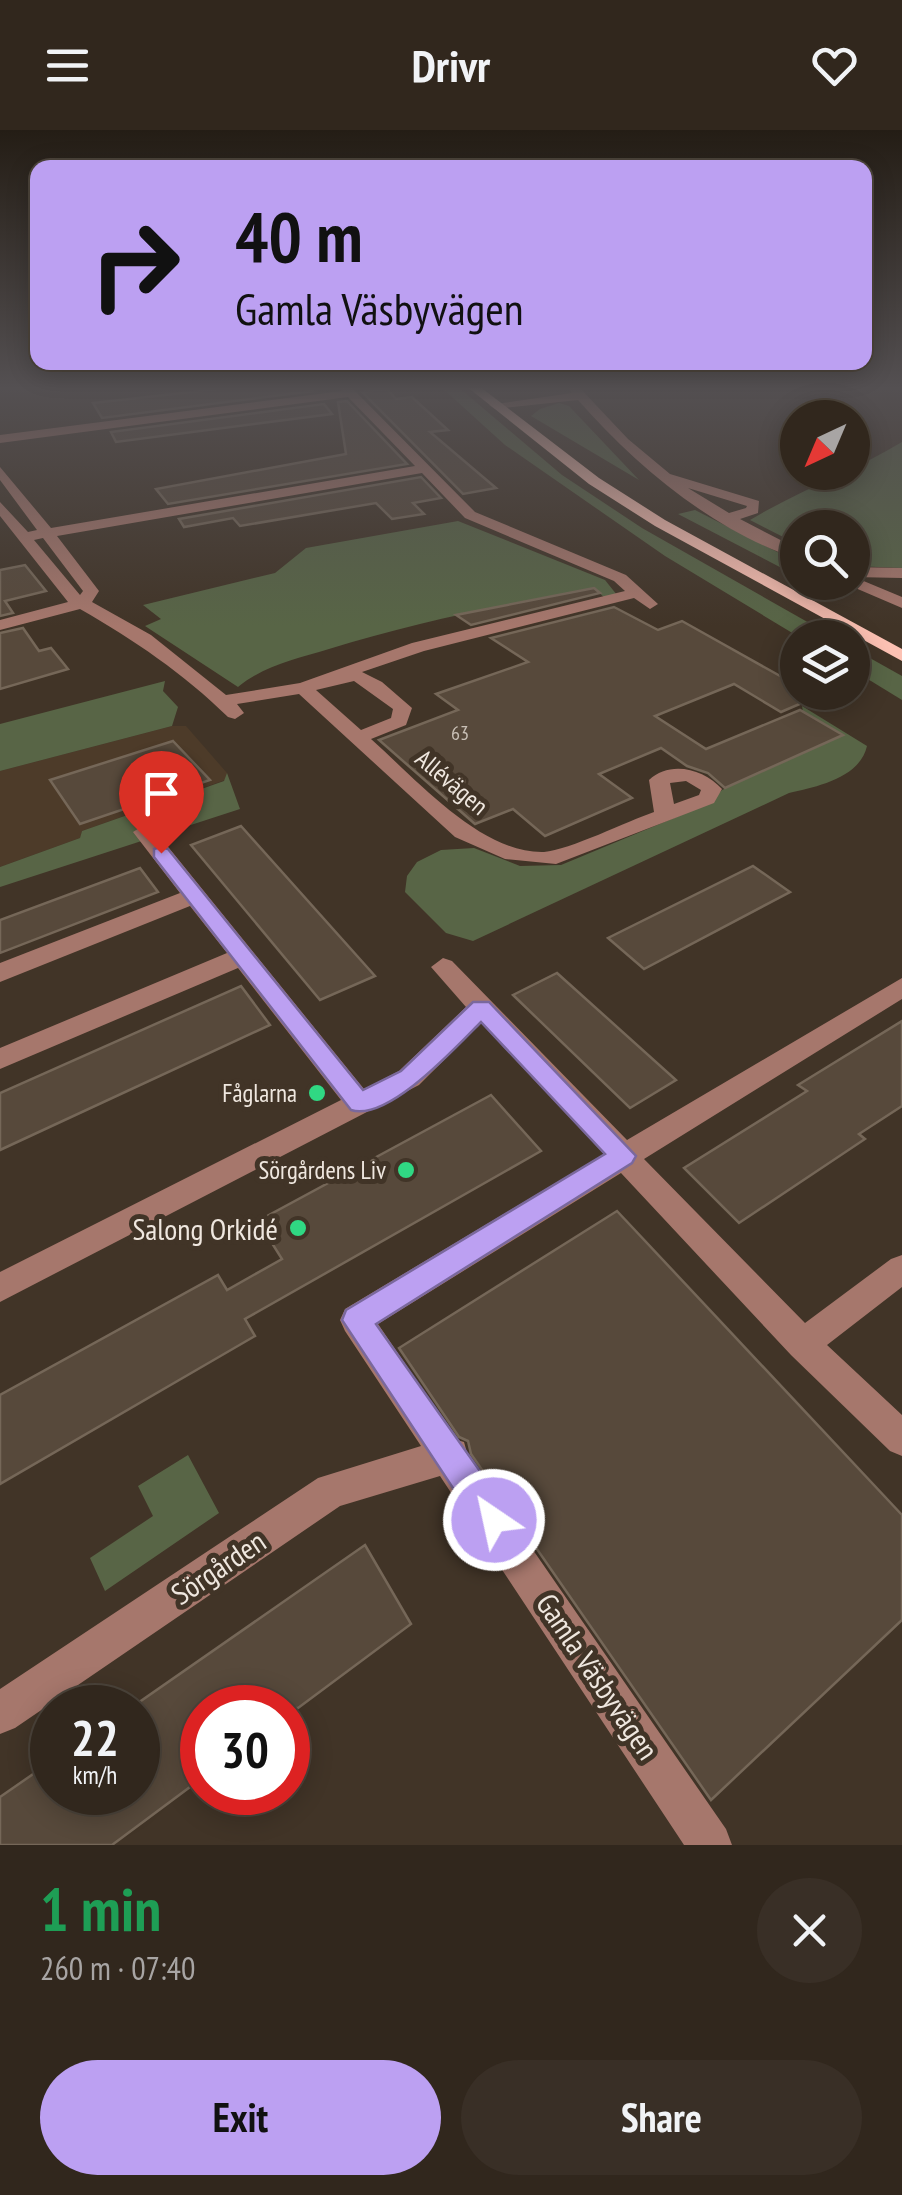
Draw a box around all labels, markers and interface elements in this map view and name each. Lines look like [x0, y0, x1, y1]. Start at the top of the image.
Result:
text: Drivr [412, 36, 490, 94]
icon: menu [40, 38, 95, 93]
icon: heart [807, 38, 862, 93]
text: 40 m [235, 191, 363, 281]
icon: right [70, 200, 200, 330]
text: Gamla Väsbyvägen [235, 279, 524, 337]
north arrow [780, 400, 870, 490]
map controls [780, 400, 870, 710]
button: search [780, 510, 870, 600]
button: layers [780, 620, 870, 710]
house number: 63 [451, 720, 469, 746]
street label: Allévägen [409, 742, 495, 822]
pin [119, 751, 204, 854]
icon: arrive [134, 766, 189, 821]
place label: Fåglarna [222, 1077, 297, 1109]
marker: Fåglarna [306, 1082, 328, 1104]
place label: Sörgårdens Liv [259, 1154, 386, 1186]
marker: Sörgårdens Liv [395, 1159, 417, 1181]
place label: Salong Orkidé [133, 1209, 278, 1248]
marker: Salong Orkidé [287, 1217, 309, 1239]
position arrow [442, 1468, 546, 1572]
street label: Sörgården [163, 1521, 273, 1613]
street label: Gamla Väsbyvägen [528, 1585, 668, 1767]
speed limit sign: 30 [180, 1685, 310, 1815]
text: 22 [71, 1705, 119, 1770]
text: km/h [73, 1759, 117, 1791]
text: 1 min [40, 1870, 161, 1948]
button: close [757, 1878, 862, 1983]
text: 260 m · 07:40 [40, 1947, 195, 1989]
button: Exit [40, 2060, 441, 2175]
button: Share [461, 2060, 862, 2175]

